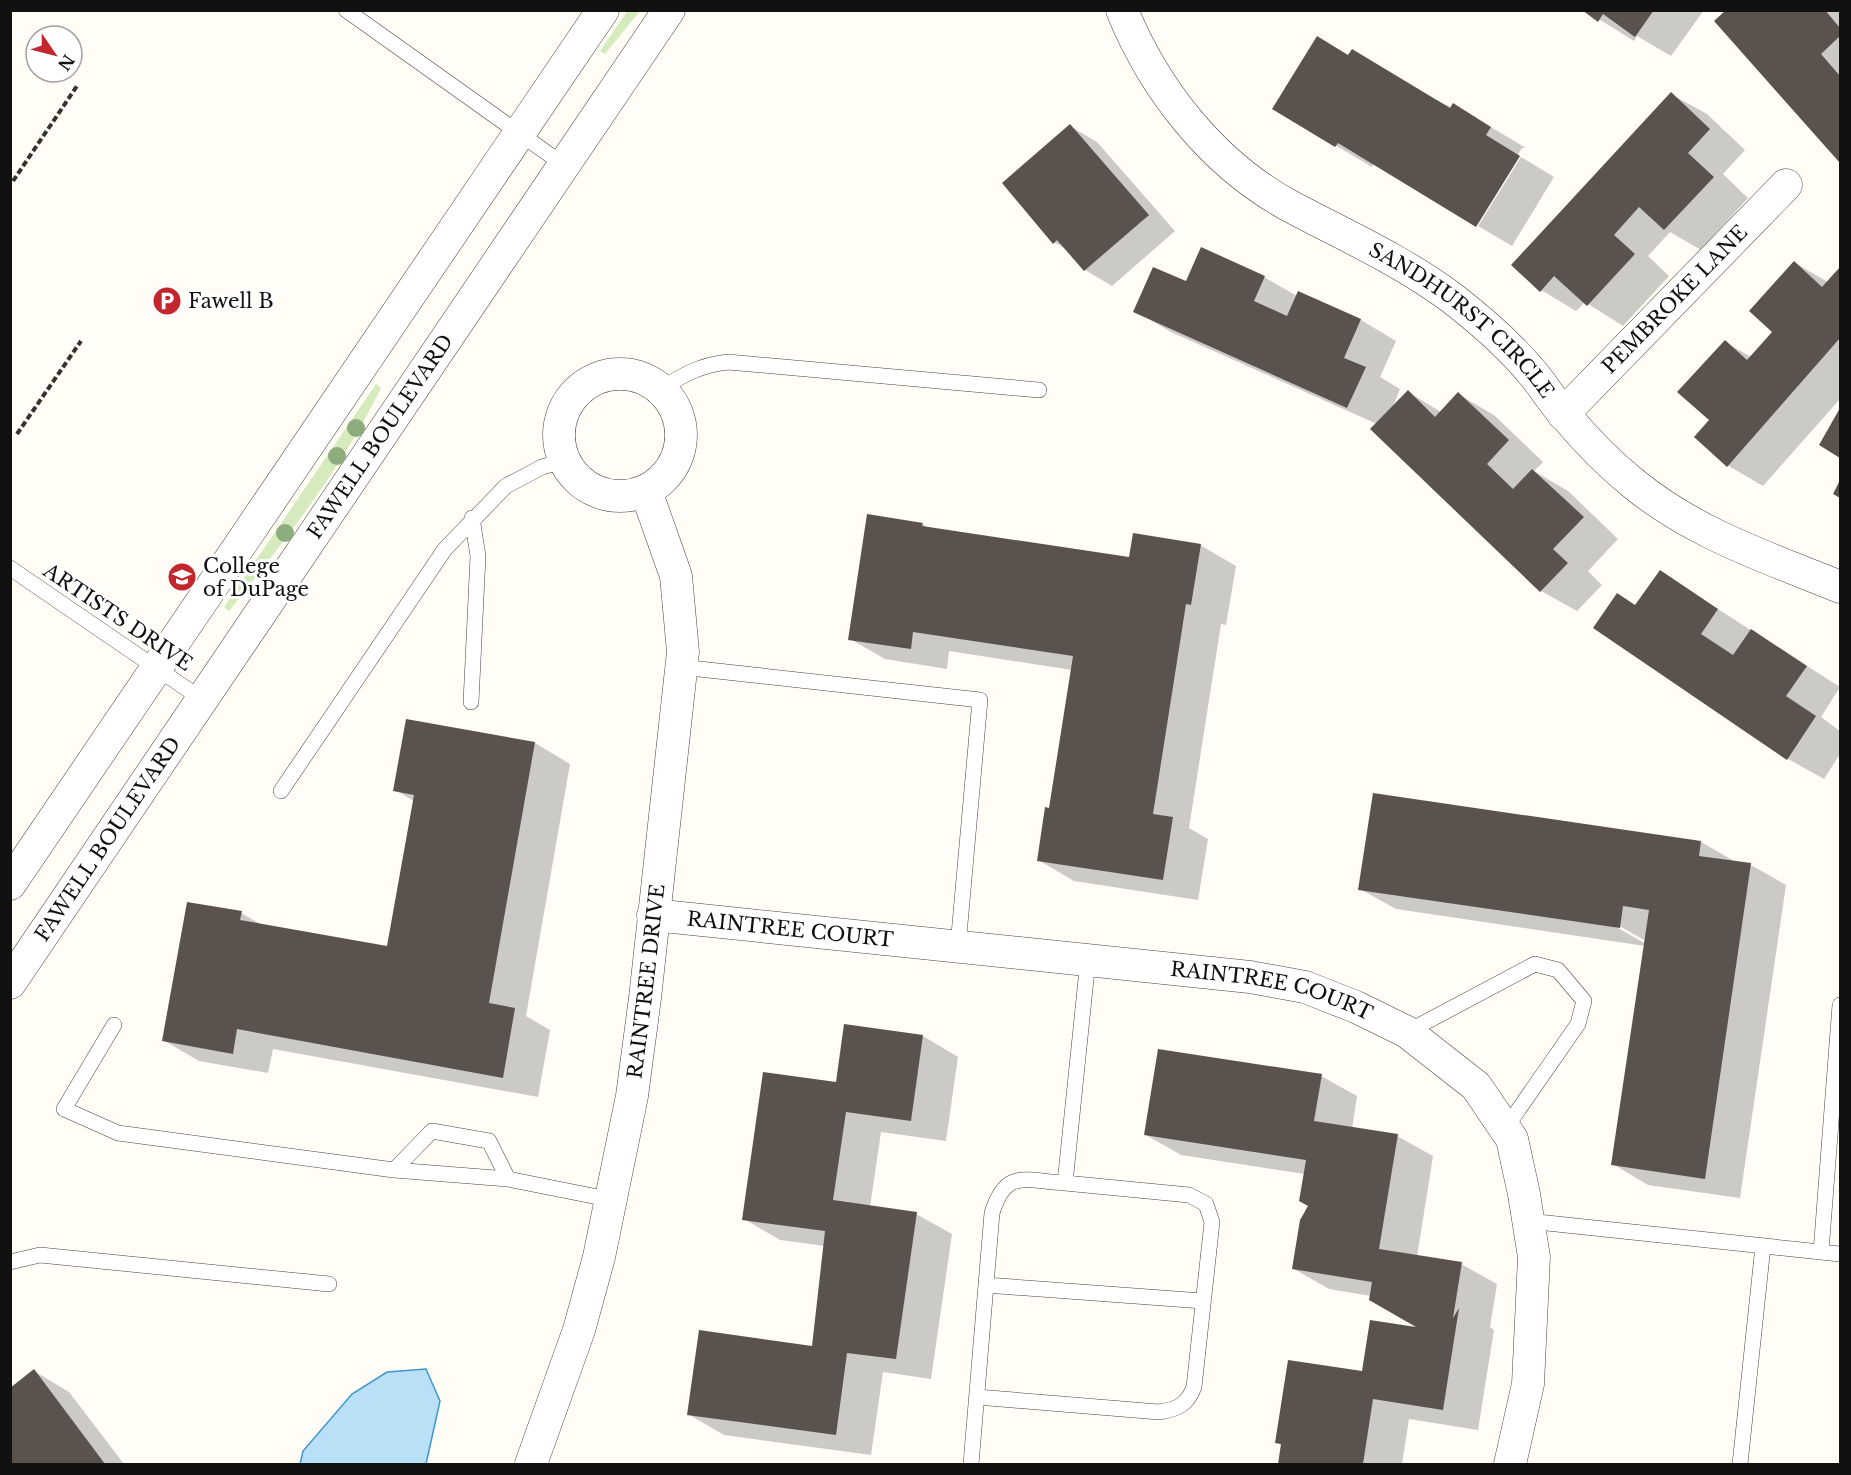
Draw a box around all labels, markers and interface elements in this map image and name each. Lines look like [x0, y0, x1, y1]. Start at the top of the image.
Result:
north arrow [24, 24, 84, 84]
text: N [54, 51, 79, 75]
street label: PEMBROKE LANE [1597, 220, 1752, 379]
street label: SANDHURST CIRCLE [1365, 237, 1559, 402]
parking icon: Fawell B [151, 285, 183, 317]
place label: Fawell B [188, 289, 274, 313]
street label: FAWELL BOULEVARD [302, 330, 458, 543]
place label: College of DuPage [203, 554, 309, 601]
street label: ARTISTS DRIVE [38, 558, 197, 676]
school or university icon: College of DuPage [166, 561, 198, 593]
street label: FAWELL BOULEVARD [30, 732, 185, 946]
street label: RAINTREE DRIVE [622, 883, 669, 1080]
street label: RAINTREE COURT [686, 907, 895, 952]
street label: RAINTREE COURT [1169, 957, 1376, 1025]

